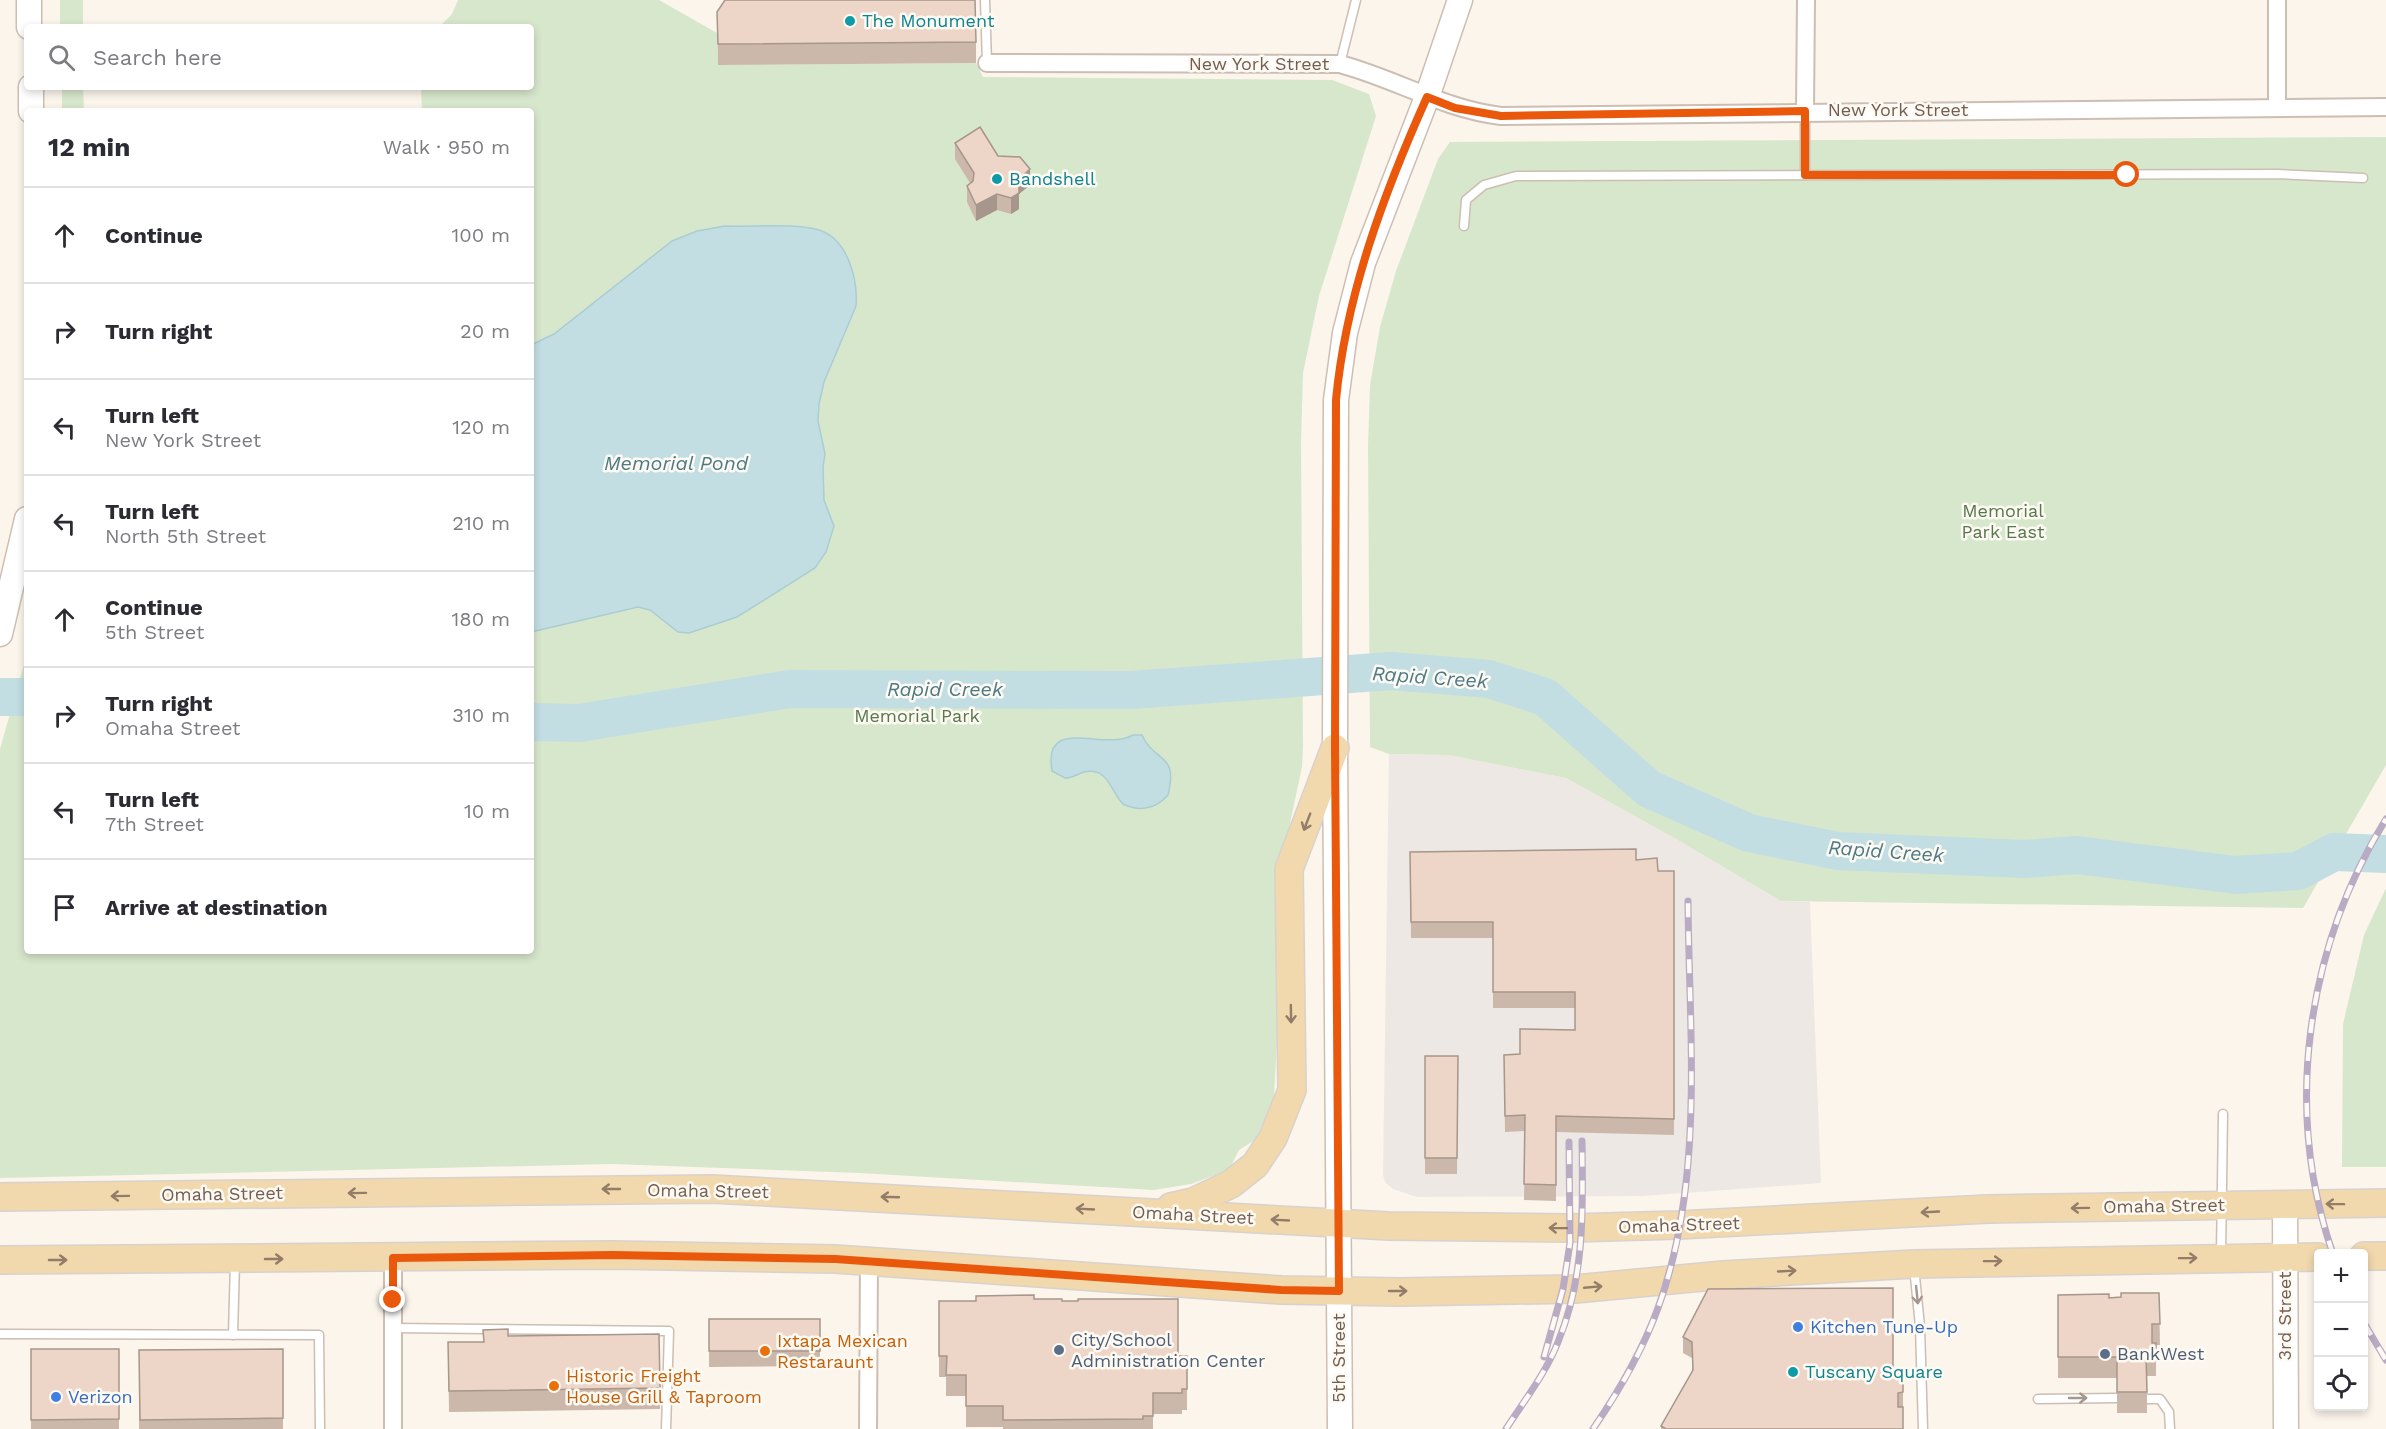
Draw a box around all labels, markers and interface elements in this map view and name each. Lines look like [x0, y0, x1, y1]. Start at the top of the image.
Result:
place label: The Monument [862, 10, 995, 31]
marker: The Monument [843, 14, 857, 28]
search box [24, 24, 534, 90]
icon: search [45, 41, 78, 74]
text: Search here [93, 45, 222, 70]
street label: New York Street [1189, 53, 1330, 74]
street label: New York Street [1828, 99, 1969, 120]
text: 12 min [48, 132, 130, 162]
text: Walk · 950 m [383, 135, 510, 159]
route start [2113, 161, 2139, 187]
place label: Bandshell [1009, 168, 1096, 189]
marker: Bandshell [990, 172, 1004, 186]
icon: ahead [48, 219, 81, 252]
text: Continue [105, 223, 203, 248]
text: 100 m [451, 223, 510, 247]
icon: right [48, 315, 81, 348]
text: Turn right [105, 319, 212, 344]
text: 20 m [460, 319, 510, 343]
text: Turn left [105, 403, 199, 428]
icon: left [48, 411, 81, 444]
text: 120 m [452, 415, 510, 439]
text: New York Street [105, 428, 261, 452]
water label: Memorial Pond [604, 451, 749, 475]
text: Turn left [105, 499, 199, 524]
park label: Memorial Park East [1961, 500, 2045, 542]
icon: left [48, 507, 81, 540]
text: 210 m [452, 511, 510, 535]
text: North 5th Street [105, 524, 266, 548]
text: Continue [105, 595, 203, 620]
icon: ahead [48, 603, 81, 636]
text: 180 m [452, 607, 510, 631]
text: 5th Street [105, 620, 204, 644]
water label: Rapid Creek [1371, 661, 1490, 693]
water label: Rapid Creek [887, 677, 1004, 701]
text: Turn right [105, 691, 212, 716]
icon: right [48, 699, 81, 732]
text: 310 m [452, 703, 510, 727]
park label: Memorial Park [854, 705, 980, 726]
text: Omaha Street [105, 716, 241, 740]
text: Turn left [105, 787, 199, 812]
icon: left [48, 795, 81, 828]
text: 10 m [464, 799, 510, 823]
text: 7th Street [105, 812, 204, 836]
one-way arrow [1300, 812, 1311, 831]
water label: Rapid Creek [1827, 835, 1946, 867]
icon: arrive [48, 891, 81, 924]
text: Arrive at destination [105, 895, 328, 920]
one-way arrow [1285, 1003, 1296, 1023]
street label: Omaha Street [647, 1179, 770, 1202]
street label: Omaha Street [161, 1182, 284, 1205]
one-way arrow [602, 1183, 622, 1195]
one-way arrow [348, 1187, 368, 1198]
one-way arrow [111, 1190, 131, 1201]
one-way arrow [881, 1192, 901, 1203]
street label: Omaha Street [2103, 1194, 2226, 1217]
one-way arrow [2326, 1198, 2346, 1209]
street label: Omaha Street [1132, 1201, 1255, 1228]
one-way arrow [2070, 1202, 2090, 1214]
one-way arrow [1075, 1203, 1095, 1214]
one-way arrow [1920, 1207, 1940, 1218]
street label: Omaha Street [1618, 1212, 1741, 1237]
one-way arrow [1270, 1214, 1290, 1225]
one-way arrow [1548, 1222, 1568, 1234]
map controls [2314, 1249, 2368, 1411]
button: + [2314, 1249, 2368, 1303]
one-way arrow [2178, 1252, 2198, 1264]
one-way arrow [264, 1253, 284, 1265]
one-way arrow [48, 1254, 68, 1266]
one-way arrow [1983, 1255, 2003, 1267]
one-way arrow [1777, 1265, 1796, 1276]
street label: 3rd Street [2274, 1271, 2295, 1361]
one-way arrow [1582, 1281, 1602, 1292]
one-way arrow [1912, 1284, 1923, 1304]
one-way arrow [1387, 1285, 1407, 1297]
route end [379, 1286, 405, 1312]
button: − [2314, 1303, 2368, 1357]
street label: 5th Street [1328, 1313, 1349, 1403]
place label: Kitchen Tune-Up [1810, 1316, 1958, 1337]
marker: Kitchen Tune-Up [1791, 1320, 1805, 1334]
place label: City/School Administration Center [1071, 1329, 1265, 1371]
place label: Ixtapa Mexican Restaraunt [777, 1330, 908, 1372]
marker: City/School Administration Center [1052, 1343, 1066, 1357]
place label: BankWest [2117, 1343, 2205, 1364]
marker: Ixtapa Mexican Restaraunt [758, 1344, 772, 1358]
marker: BankWest [2098, 1347, 2112, 1361]
button: locate [2314, 1357, 2368, 1411]
place label: Tuscany Square [1805, 1361, 1943, 1382]
place label: Historic Freight House Grill & Taproom [566, 1365, 762, 1407]
marker: Tuscany Square [1786, 1365, 1800, 1379]
marker: Historic Freight House Grill & Taproom [547, 1379, 561, 1393]
place label: Verizon [68, 1386, 133, 1407]
marker: Verizon [49, 1390, 63, 1404]
one-way arrow [2067, 1393, 2087, 1404]

